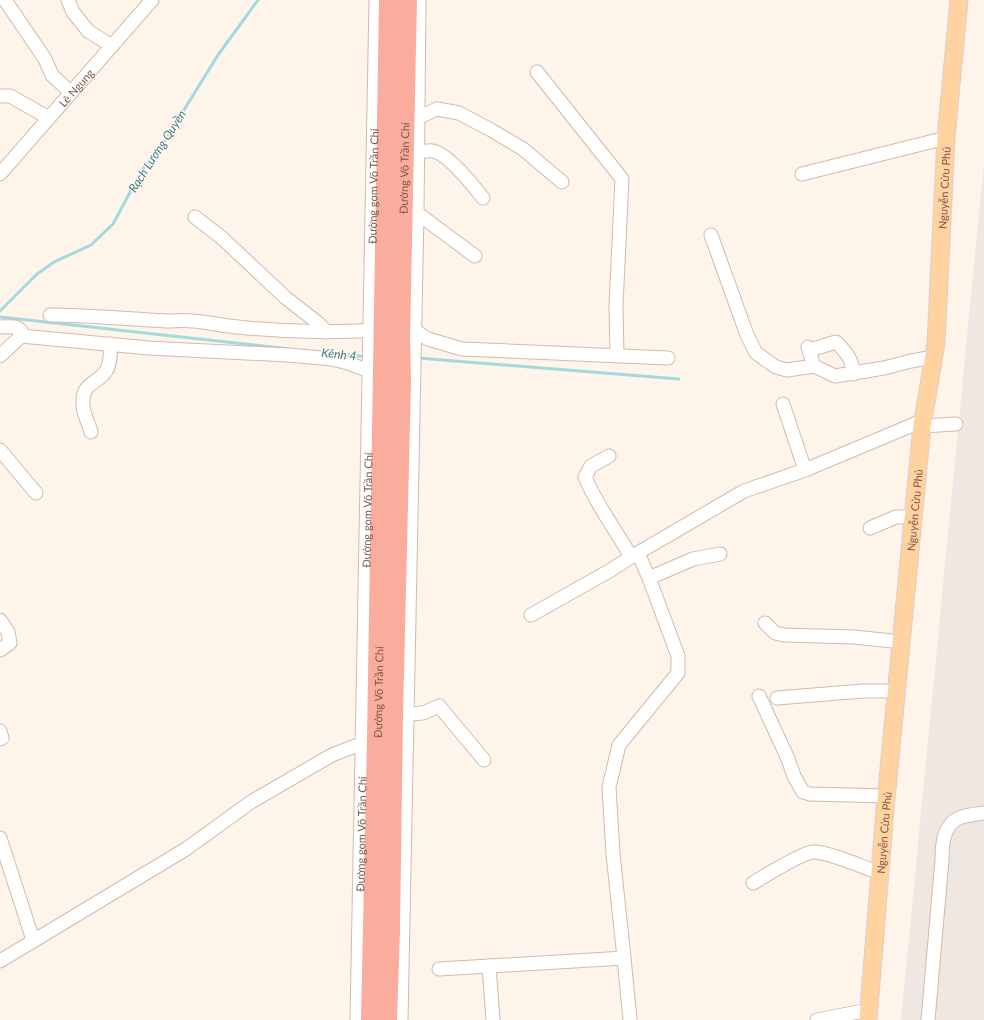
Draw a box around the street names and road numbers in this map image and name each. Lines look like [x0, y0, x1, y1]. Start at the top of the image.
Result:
street label: Lê Ngung [56, 66, 96, 109]
street label: Đường Võ Trần Chí [396, 122, 411, 214]
street label: Đường gom Võ Trần Chí [365, 128, 380, 244]
street label: Nguyễn Cửu Phú [935, 146, 952, 229]
street label: Đường gom Võ Trần Chí [359, 452, 374, 568]
street label: Nguyễn Cửu Phú [903, 468, 924, 552]
street label: Đường Võ Trần Chí [371, 646, 385, 738]
street label: Đường gom Võ Trần Chí [353, 776, 368, 892]
street label: Nguyễn Cửu Phú [873, 791, 893, 874]

